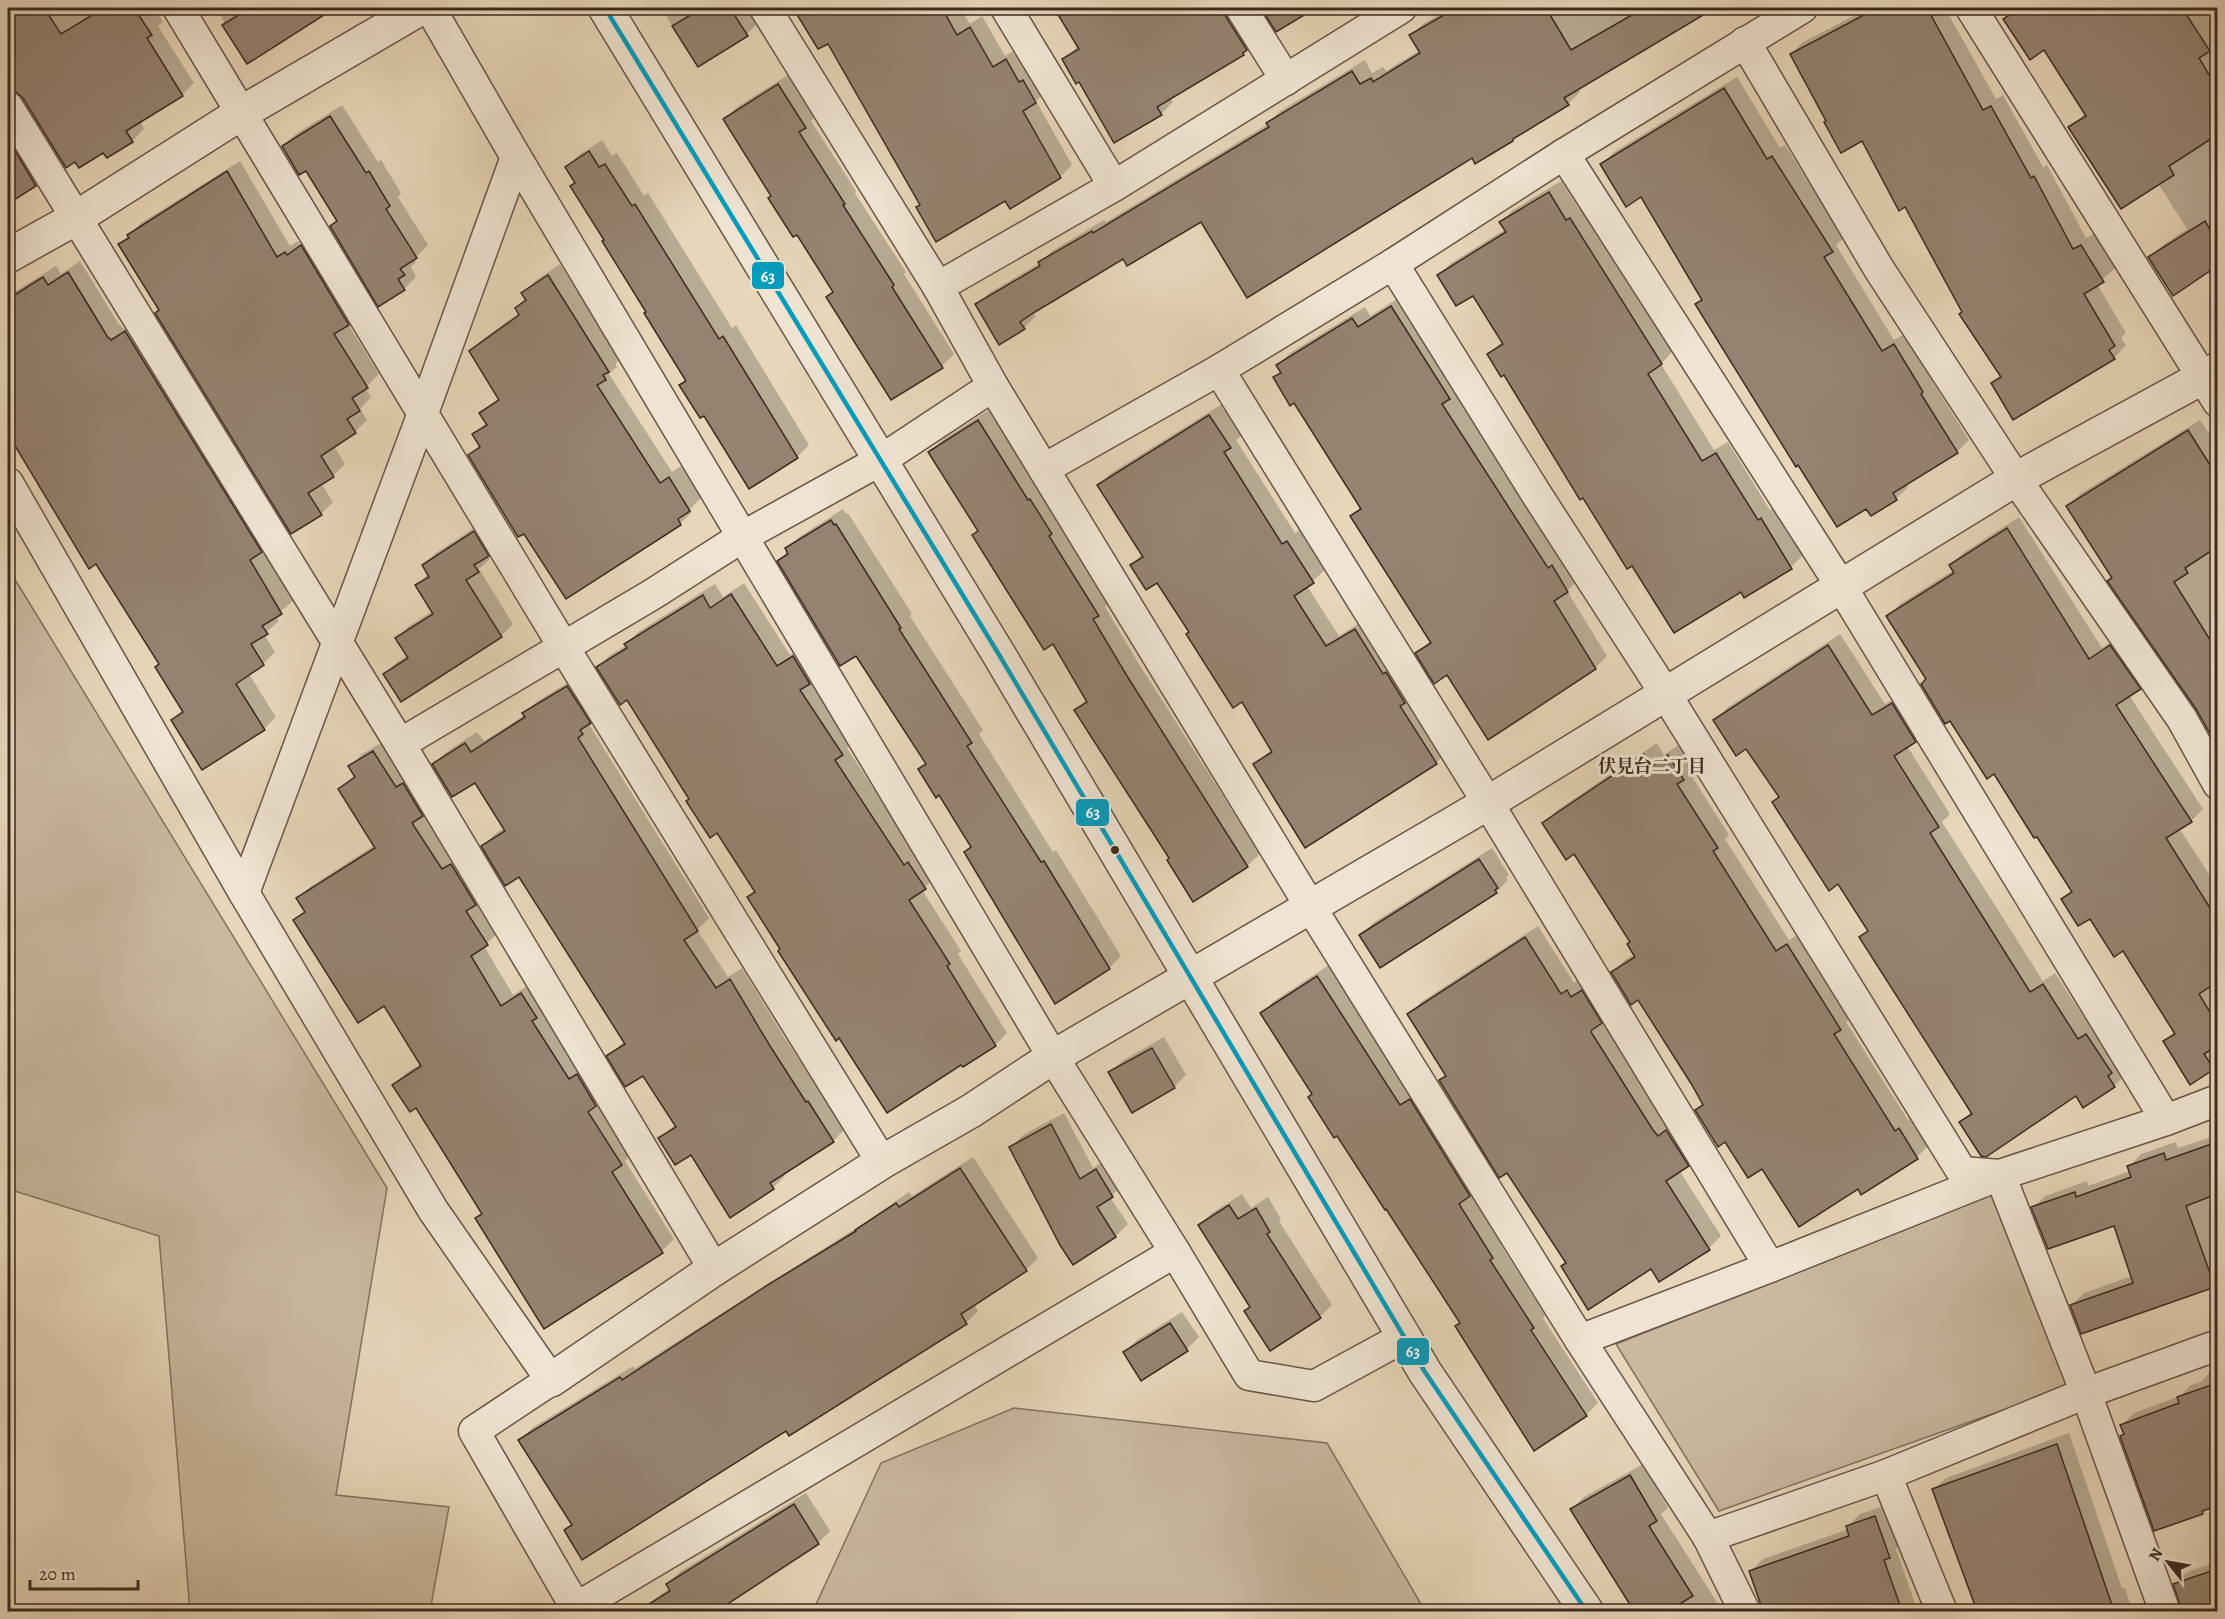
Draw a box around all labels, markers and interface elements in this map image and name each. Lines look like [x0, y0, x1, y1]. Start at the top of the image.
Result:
line badge: 63 [751, 261, 785, 290]
text: 63 [761, 266, 775, 288]
district label: 伏見台二丁目 [1598, 754, 1706, 778]
line badge: 63 [1075, 798, 1110, 827]
text: 63 [1086, 802, 1100, 824]
unlabelled marker [1109, 844, 1121, 856]
line badge: 63 [1396, 1337, 1430, 1366]
text: 63 [1406, 1341, 1420, 1363]
north arrow [2138, 1532, 2198, 1592]
text: N [2144, 1544, 2169, 1565]
scale bar [30, 1553, 138, 1591]
text: 20 m [39, 1562, 76, 1586]

